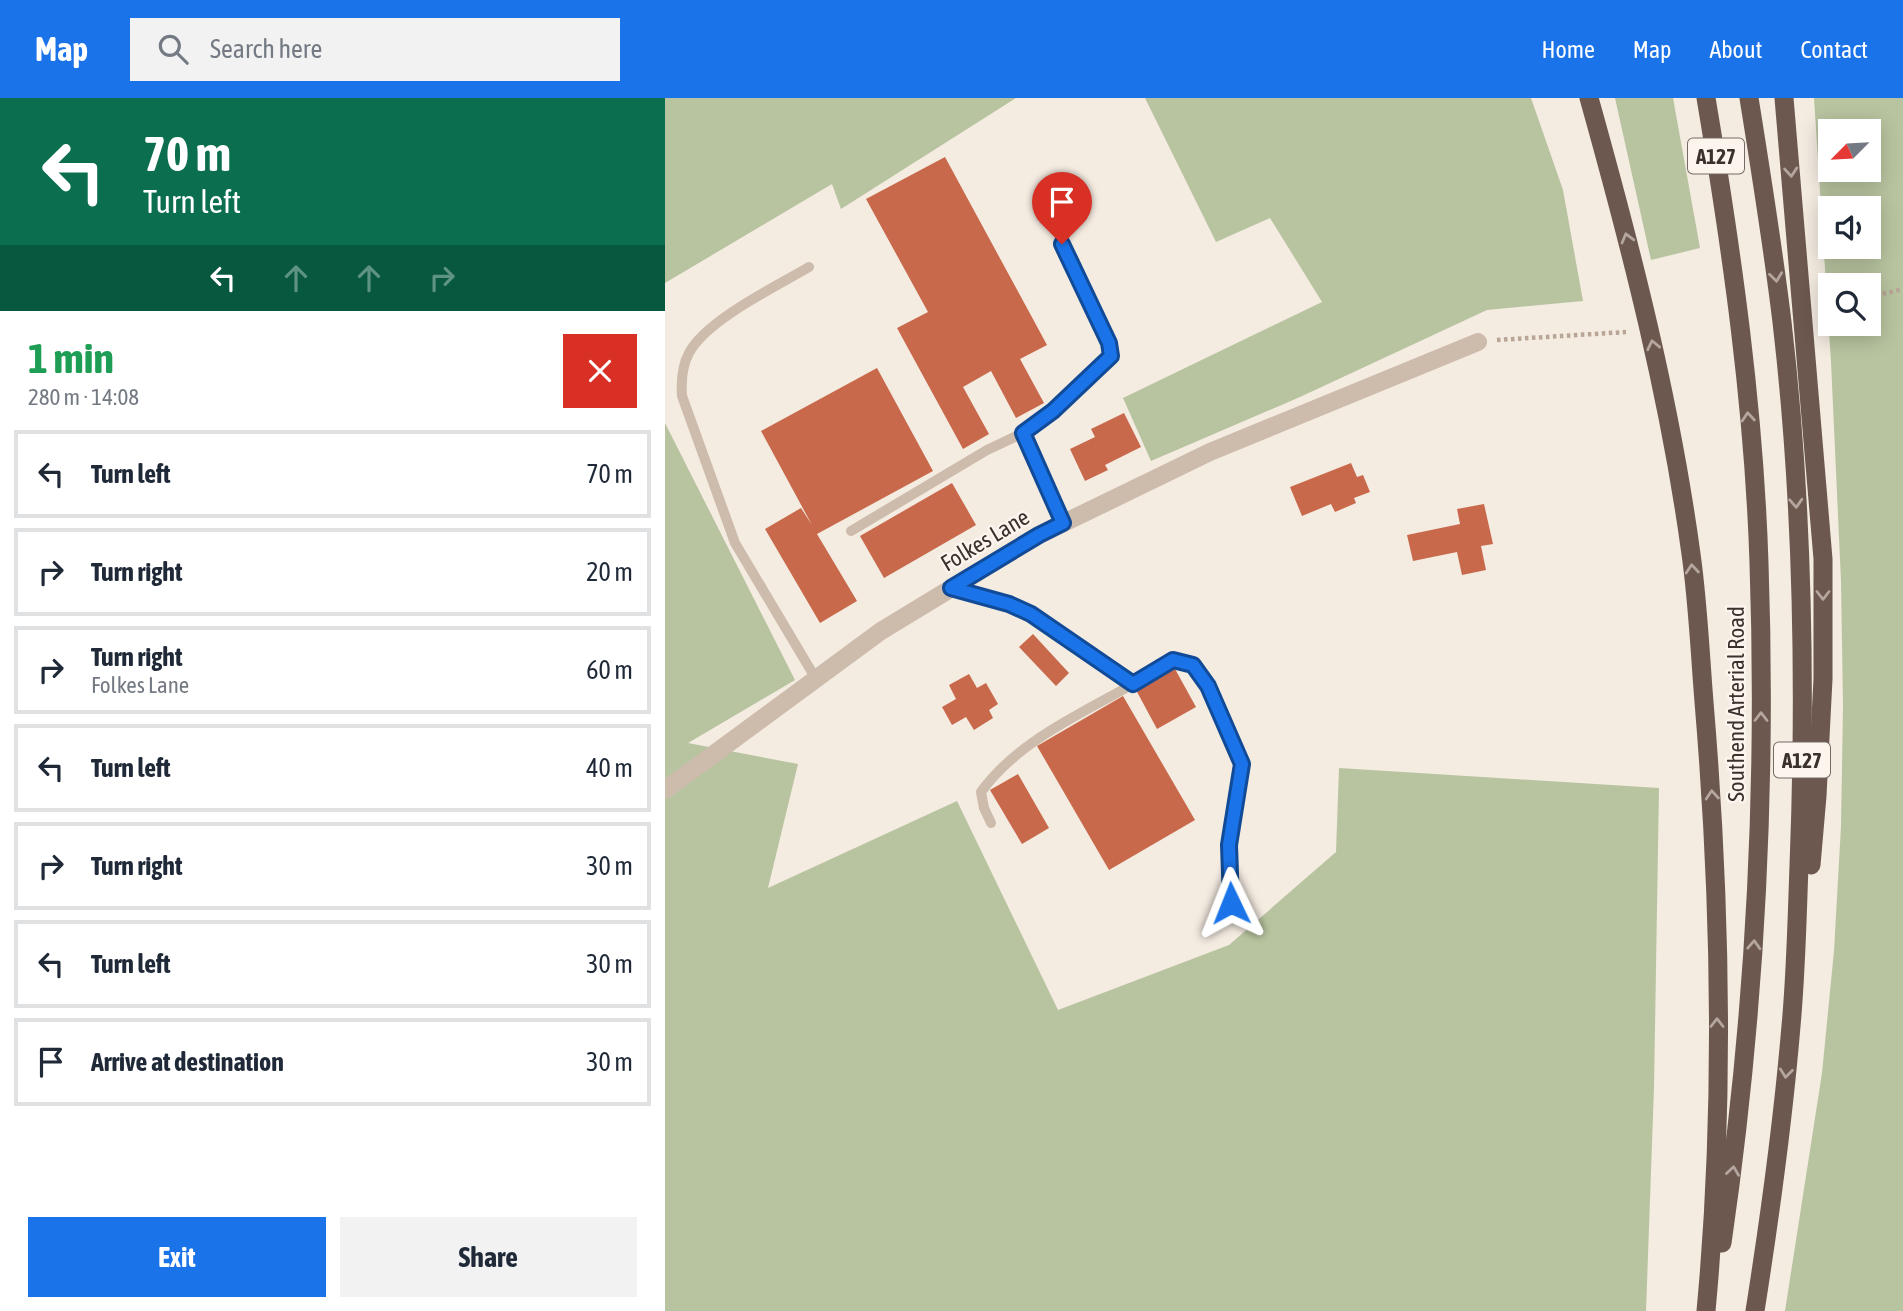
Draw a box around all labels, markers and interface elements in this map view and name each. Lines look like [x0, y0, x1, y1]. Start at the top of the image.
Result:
search box [130, 18, 620, 81]
text: Map [35, 30, 88, 68]
icon: search [154, 30, 192, 68]
text: Search here [210, 34, 322, 64]
text: Home [1541, 36, 1595, 63]
text: Map [1633, 36, 1671, 63]
text: About [1709, 36, 1762, 63]
text: Contact [1800, 36, 1868, 63]
north arrow [1818, 119, 1881, 182]
map controls [1818, 119, 1881, 336]
text: 70 m [143, 125, 231, 181]
icon: left [28, 126, 119, 217]
road number: A127 [1688, 139, 1744, 174]
one-way arrow [1783, 167, 1798, 178]
pin [1032, 172, 1092, 244]
text: Turn left [143, 183, 241, 220]
icon: arrive [1043, 183, 1081, 221]
button: sound [1818, 196, 1881, 259]
one-way arrow [1621, 232, 1635, 244]
icon: left [204, 259, 242, 297]
icon: ahead [277, 259, 315, 297]
icon: ahead [350, 259, 388, 297]
icon: right [423, 259, 461, 297]
one-way arrow [1768, 271, 1783, 282]
button: search [1818, 273, 1881, 336]
text: 1 min [28, 334, 114, 382]
button: close [563, 334, 637, 408]
one-way arrow [1647, 339, 1662, 351]
text: 280 m · 14:08 [28, 384, 139, 410]
one-way arrow [1741, 411, 1756, 422]
icon: left [32, 455, 70, 493]
text: Turn left [91, 459, 171, 489]
text: 70 m [586, 459, 633, 489]
one-way arrow [1789, 498, 1804, 509]
street label: Folkes Lane [936, 504, 1034, 576]
icon: right [32, 553, 70, 591]
text: Turn right [91, 557, 182, 587]
text: 20 m [586, 557, 633, 587]
one-way arrow [1685, 563, 1700, 574]
one-way arrow [1815, 590, 1831, 600]
street label: Southend Arterial Road [1723, 606, 1749, 802]
text: Turn right [91, 642, 182, 672]
icon: right [32, 651, 70, 689]
text: 60 m [586, 655, 633, 685]
text: Folkes Lane [91, 672, 189, 698]
one-way arrow [1753, 712, 1769, 722]
road number: A127 [1774, 742, 1830, 778]
icon: left [32, 749, 70, 787]
text: Turn left [91, 753, 171, 783]
text: 40 m [586, 753, 633, 783]
one-way arrow [1705, 789, 1720, 800]
icon: right [32, 847, 70, 885]
text: Turn right [91, 851, 182, 881]
text: 30 m [586, 851, 633, 881]
position arrow [1194, 866, 1268, 940]
one-way arrow [1746, 939, 1761, 950]
icon: left [32, 945, 70, 983]
text: Turn left [91, 949, 171, 979]
text: 30 m [586, 949, 633, 979]
one-way arrow [1709, 1017, 1725, 1027]
icon: arrive [32, 1043, 70, 1081]
text: Arrive at destination [91, 1047, 284, 1077]
text: 30 m [586, 1047, 633, 1077]
one-way arrow [1779, 1068, 1794, 1079]
one-way arrow [1725, 1165, 1740, 1177]
button: Exit [28, 1217, 326, 1297]
button: Share [340, 1217, 637, 1297]

